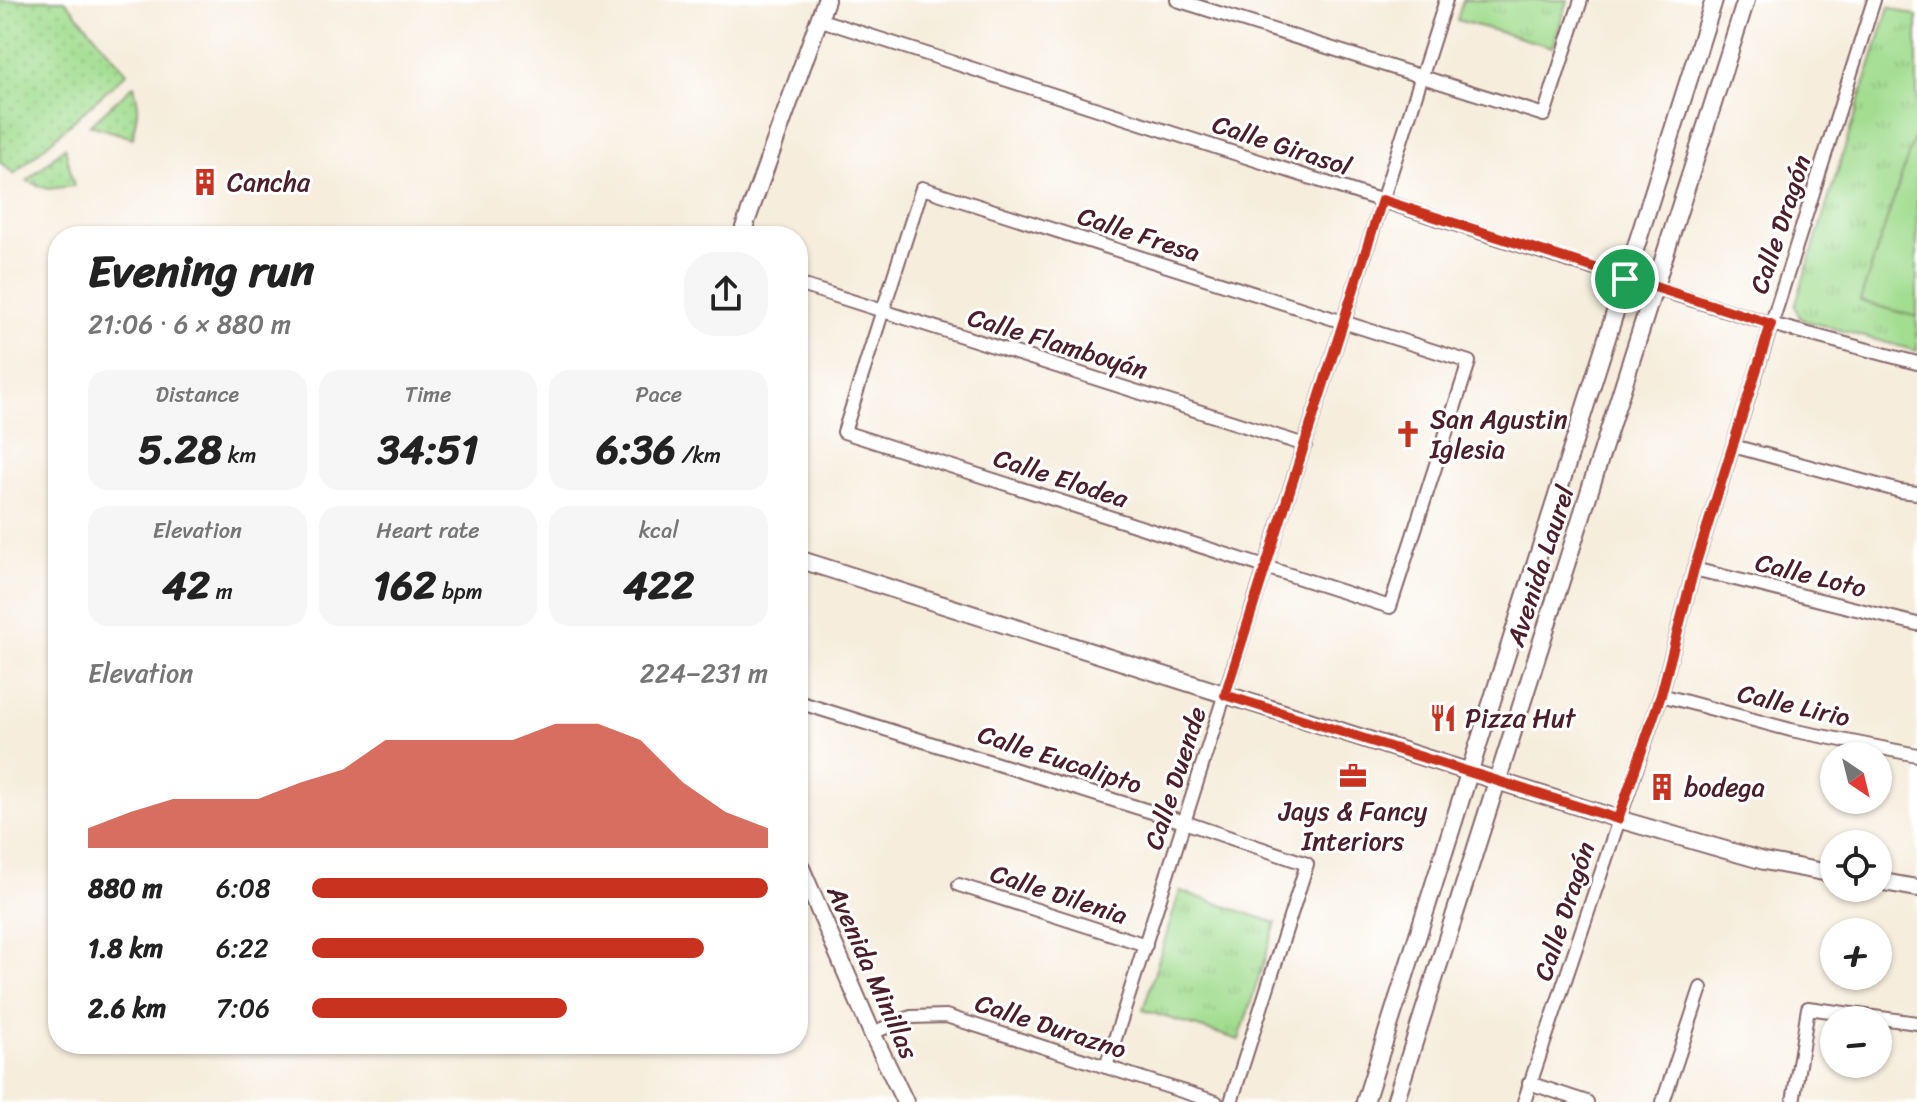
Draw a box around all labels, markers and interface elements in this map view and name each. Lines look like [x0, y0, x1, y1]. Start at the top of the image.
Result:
street label: Calle Girasol [1206, 101, 1358, 189]
street label: Calle Dragón [1736, 148, 1824, 300]
place label: Cancha [227, 159, 311, 205]
building icon: Cancha [190, 167, 220, 197]
street label: Calle Fresa [1072, 193, 1206, 275]
text: Evening run [88, 232, 314, 310]
pin [1591, 245, 1659, 313]
button: share [684, 252, 768, 336]
icon: arrive [1603, 257, 1647, 301]
street label: Calle Flamboyán [962, 294, 1154, 392]
text: 21:06 · 6 × 880 m [88, 301, 291, 347]
text: Distance [156, 375, 239, 414]
text: Time [405, 375, 451, 414]
text: Pace [635, 375, 682, 414]
place label: San Agustin Iglesia [1429, 396, 1568, 472]
text: 5.28 [138, 414, 222, 485]
text: 34:51 [378, 414, 478, 485]
text: 6:36 [596, 414, 676, 485]
church icon: San Agustin Iglesia [1393, 419, 1423, 449]
street label: Calle Elodea [988, 435, 1135, 522]
text: km [222, 436, 256, 475]
text: /km [676, 436, 721, 475]
street label: Avenida Laurel [1492, 479, 1588, 653]
text: Elevation [153, 511, 242, 550]
text: Heart rate [376, 511, 480, 550]
text: kcal [639, 511, 679, 550]
street label: Calle Loto [1751, 539, 1871, 611]
text: 42 [162, 550, 210, 621]
text: 162 [373, 550, 436, 621]
text: 422 [623, 550, 694, 621]
text: m [210, 572, 233, 611]
text: bpm [436, 572, 483, 611]
text: Elevation [88, 650, 193, 696]
text: 224–231 m [640, 650, 768, 696]
street label: Calle Lirio [1733, 670, 1855, 740]
place label: Pizza Hut [1465, 695, 1577, 741]
street label: Calle Duende [1130, 700, 1220, 856]
restaurant icon: Pizza Hut [1428, 703, 1458, 733]
street label: Calle Eucalipto [972, 711, 1148, 807]
north arrow [1820, 742, 1892, 814]
map controls [1820, 742, 1892, 1078]
office icon: Jays & Fancy Interiors [1338, 761, 1368, 791]
place label: bodega [1684, 764, 1765, 810]
building icon: bodega [1647, 772, 1677, 802]
place label: Jays & Fancy Interiors [1278, 788, 1428, 864]
button: locate [1820, 830, 1892, 902]
street label: Calle Dragón [1520, 835, 1608, 987]
street label: Calle Dilenia [984, 850, 1134, 938]
text: 880 m [88, 865, 163, 911]
text: 6:08 [216, 865, 271, 911]
street label: Avenida Minillas [814, 876, 932, 1068]
button: + [1820, 918, 1892, 990]
text: 1.8 km [88, 925, 163, 971]
text: 6:22 [216, 925, 269, 971]
street label: Calle Durazno [969, 980, 1133, 1072]
text: 2.6 km [88, 985, 166, 1031]
text: 7:06 [216, 985, 270, 1031]
button: − [1820, 1006, 1892, 1078]

